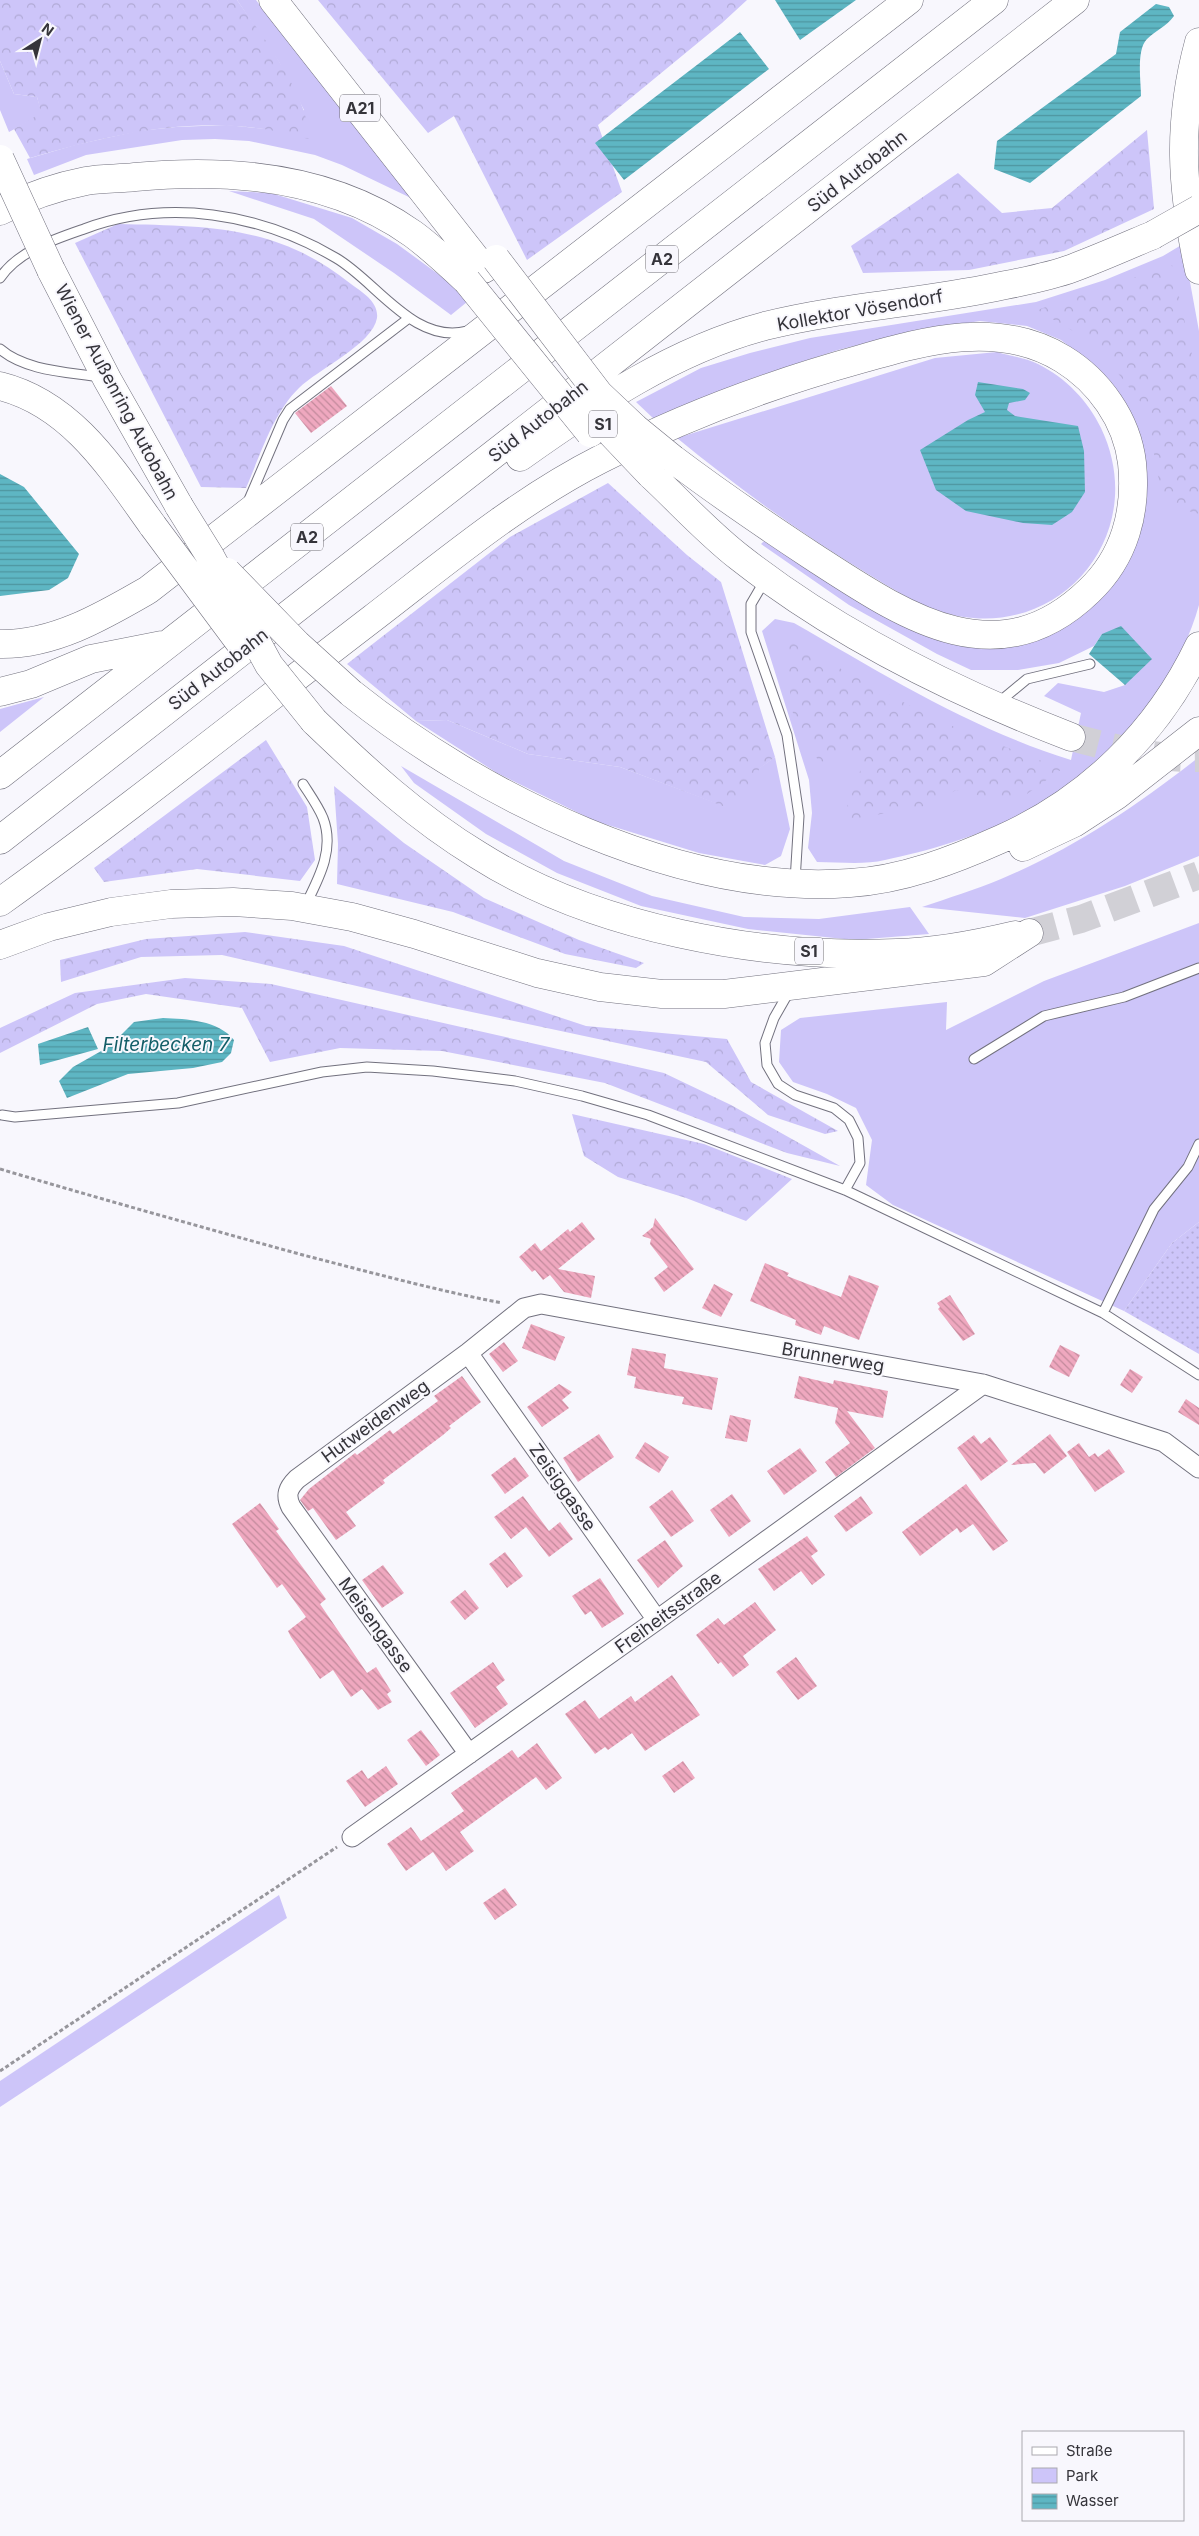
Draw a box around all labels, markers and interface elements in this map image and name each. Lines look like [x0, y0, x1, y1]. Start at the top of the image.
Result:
north arrow [15, 15, 65, 65]
text: N [39, 19, 57, 39]
road number: A21 [340, 95, 380, 122]
street label: Süd Autobahn [803, 126, 911, 216]
road number: A2 [646, 245, 678, 272]
street label: Wiener Außenring Autobahn [51, 281, 183, 503]
street label: Kollektor Vösendorf [775, 285, 945, 335]
street label: Süd Autobahn [484, 376, 592, 466]
road number: S1 [589, 410, 617, 438]
road number: A2 [291, 524, 323, 550]
street label: Süd Autobahn [164, 624, 272, 714]
road number: S1 [795, 938, 823, 964]
water label: Filterbecken 7 [103, 1033, 231, 1056]
street label: Brunnerweg [780, 1338, 886, 1376]
street label: Hutweidenweg [317, 1375, 433, 1467]
street label: Zeisiggasse [525, 1439, 601, 1535]
street label: Freiheitsstraße [611, 1566, 725, 1658]
street label: Meisengasse [334, 1573, 418, 1677]
legend [1022, 2431, 1184, 2521]
text: Straße [1066, 2441, 1113, 2460]
text: Park [1066, 2466, 1099, 2485]
text: Wasser [1066, 2491, 1119, 2510]

